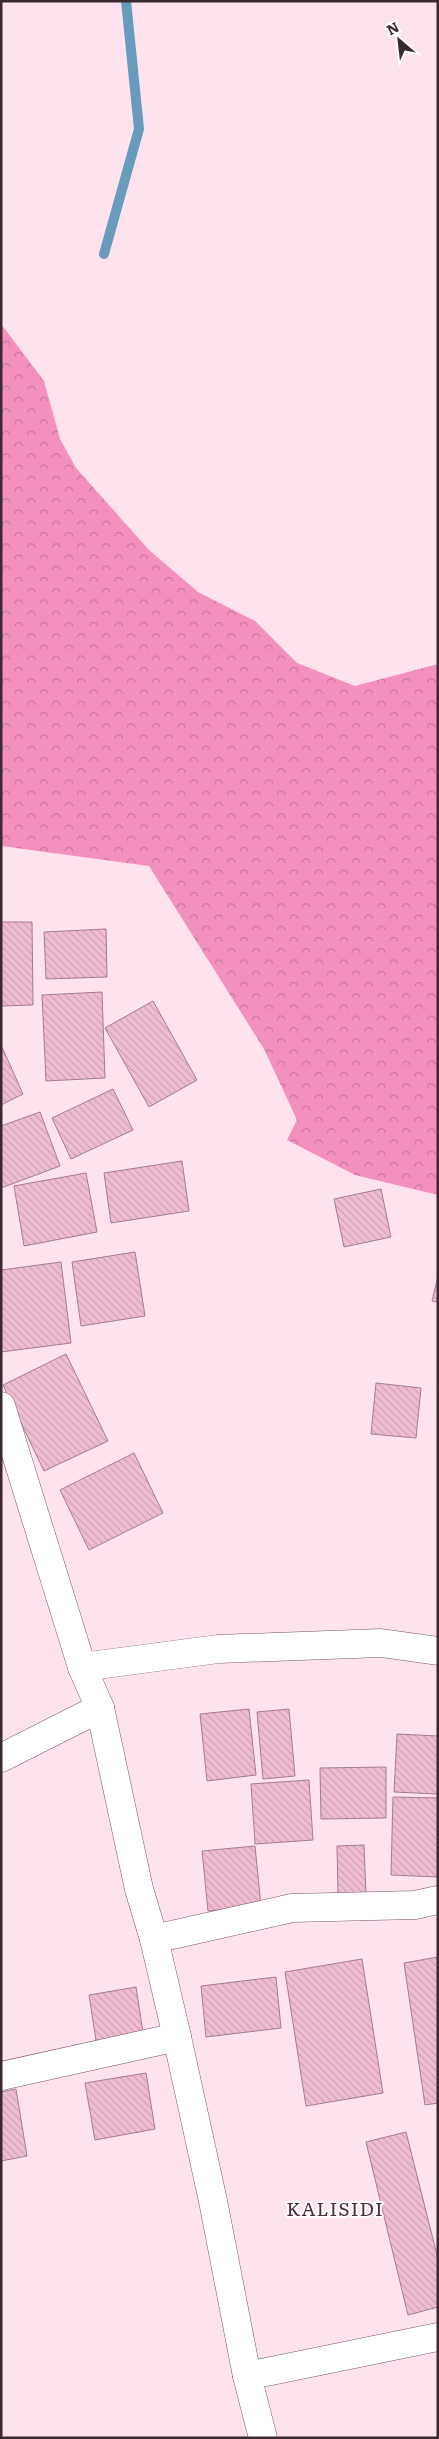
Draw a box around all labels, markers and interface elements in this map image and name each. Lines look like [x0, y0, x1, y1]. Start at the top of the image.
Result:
north arrow [374, 15, 424, 65]
text: N [383, 16, 403, 39]
district label: KALISIDI [286, 2194, 384, 2222]

